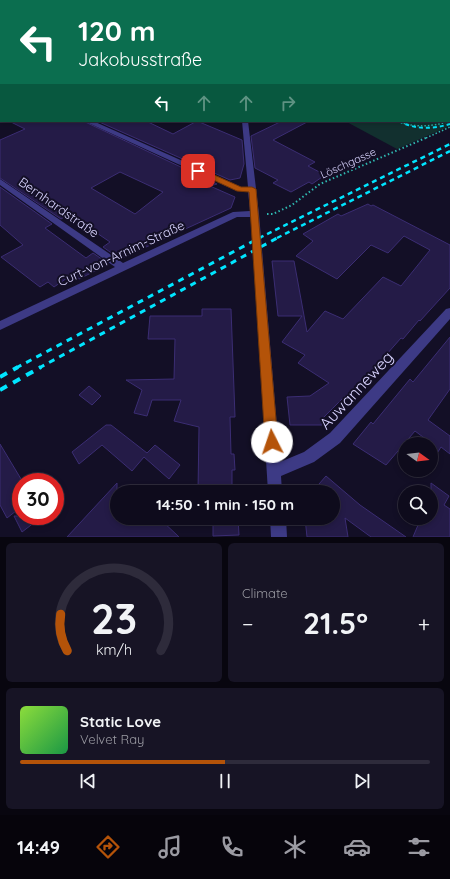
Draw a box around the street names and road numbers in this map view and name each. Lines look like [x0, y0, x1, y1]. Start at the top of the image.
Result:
street label: Löschgasse [318, 144, 378, 182]
street label: Bernhardstraße [16, 173, 102, 241]
street label: Curt-von-Arnim-Straße [55, 217, 187, 289]
street label: Auwanneweg [315, 347, 397, 433]

